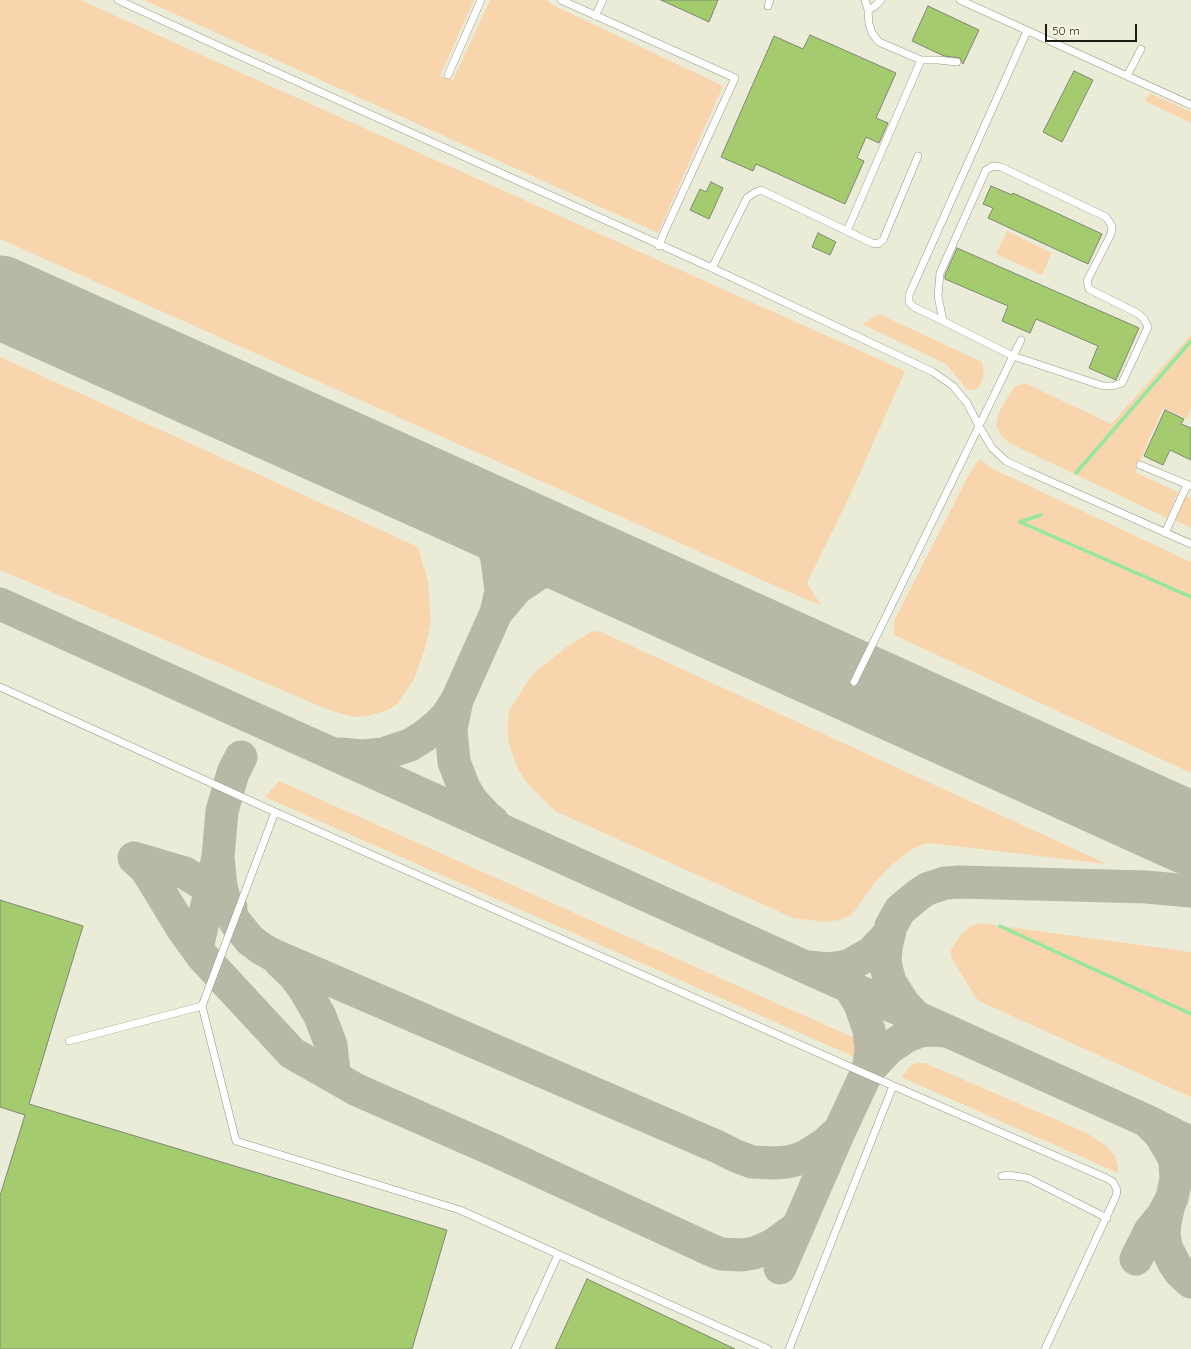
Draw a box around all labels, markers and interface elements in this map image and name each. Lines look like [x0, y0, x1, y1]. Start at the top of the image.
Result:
scale bar [1047, 16, 1139, 42]
text: 50 m [1052, 23, 1080, 38]

